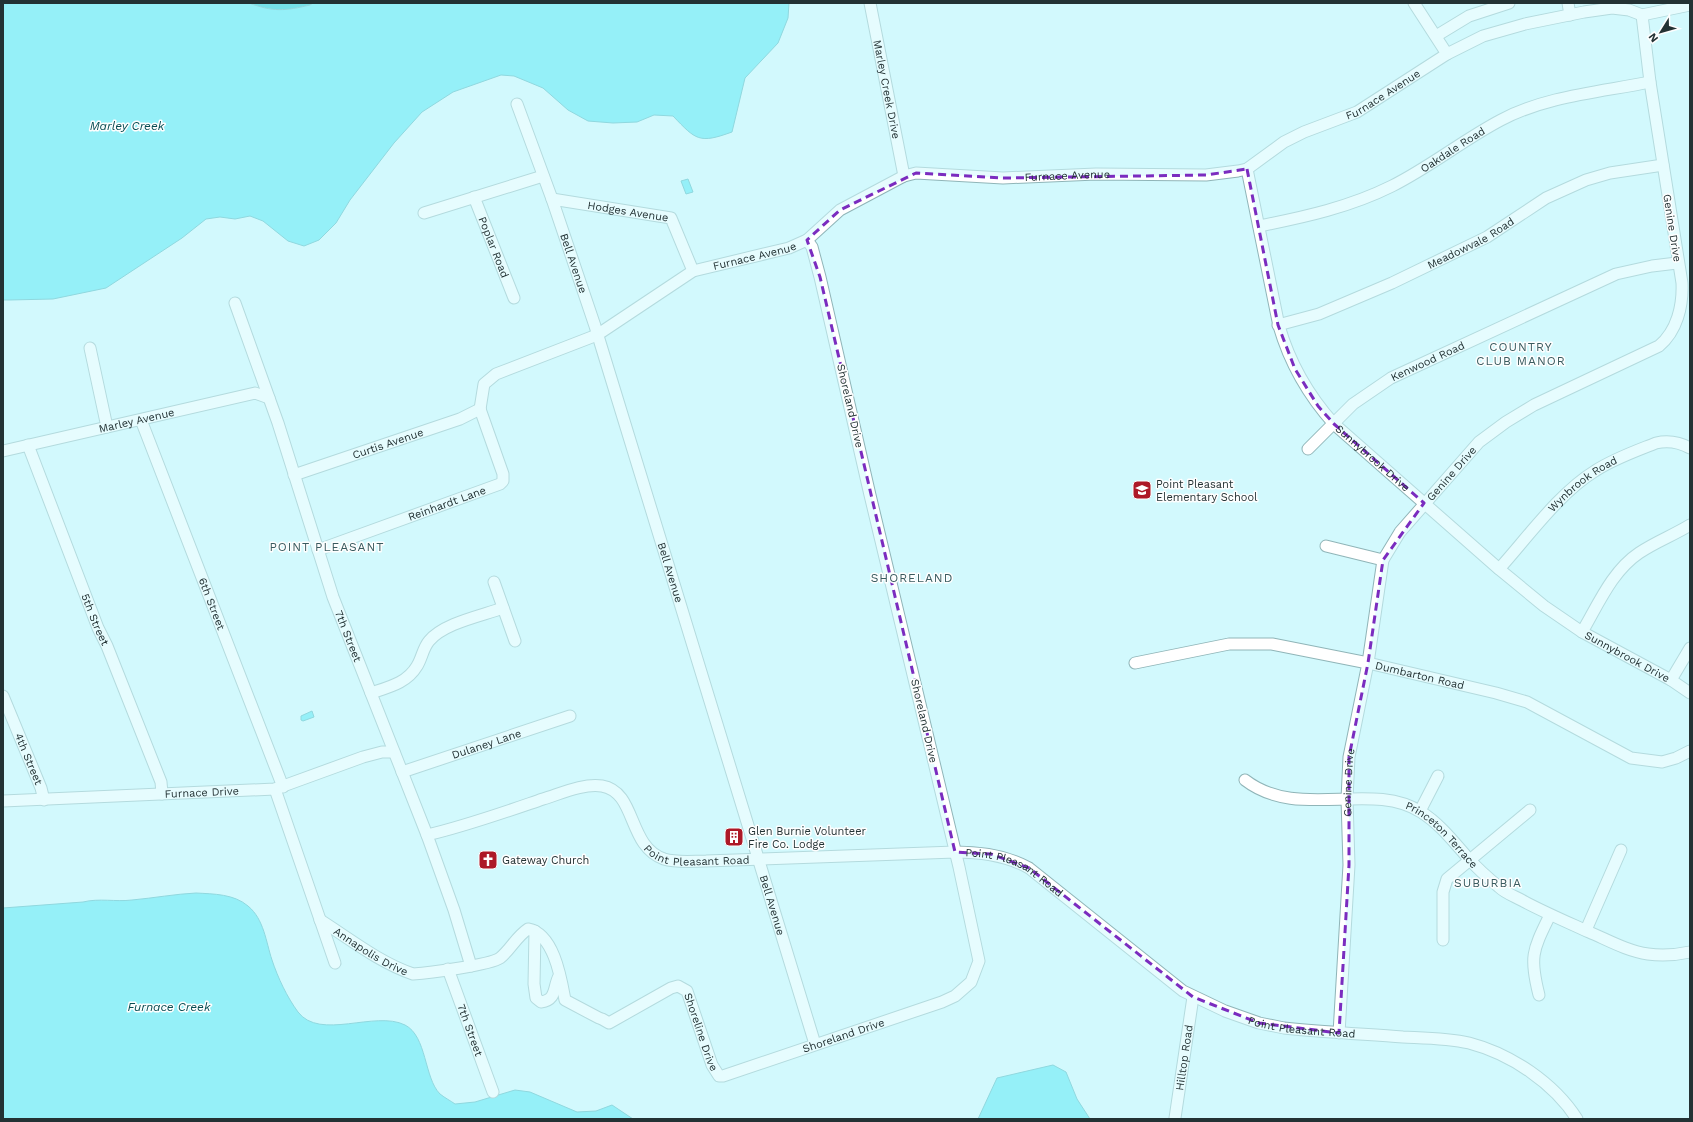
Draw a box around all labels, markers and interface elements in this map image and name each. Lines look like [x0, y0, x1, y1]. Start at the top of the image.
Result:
north arrow [1641, 12, 1681, 52]
text: N [1646, 31, 1661, 45]
street label: Marley Creek Drive [871, 39, 903, 140]
street label: Furnace Avenue [1344, 67, 1423, 122]
water label: Marley Creek [90, 119, 165, 133]
street label: Oakdale Road [1418, 124, 1487, 175]
street label: Furnace Avenue [1024, 167, 1110, 184]
street label: Genine Drive [1660, 193, 1684, 263]
street label: Hodges Avenue [587, 198, 669, 224]
street label: Meadowvale Road [1425, 214, 1516, 271]
street label: Poplar Road [476, 215, 512, 280]
street label: Bell Avenue [558, 232, 590, 295]
street label: Furnace Avenue [712, 239, 798, 272]
street label: Kenwood Road [1389, 338, 1466, 384]
district label: COUNTRY CLUB MANOR [1476, 340, 1566, 368]
street label: Shoreland Drive [834, 363, 866, 449]
street label: Marley Avenue [97, 405, 176, 435]
street label: Sunnybrook Drive [1333, 422, 1412, 494]
street label: Curtis Avenue [351, 425, 425, 461]
street label: Genine Drive [1424, 443, 1479, 503]
street label: Wynbrook Road [1545, 453, 1619, 515]
place label: Point Pleasant Elementary School [1156, 478, 1258, 504]
school or university icon: Point Pleasant Elementary School [1131, 479, 1153, 501]
street label: Reinhardt Lane [406, 483, 487, 523]
district label: POINT PLEASANT [269, 540, 385, 554]
street label: Bell Avenue [655, 541, 686, 604]
district label: SHORELAND [871, 571, 953, 585]
street label: 6th Street [196, 576, 228, 632]
street label: 5th Street [79, 592, 112, 648]
street label: 7th Street [332, 608, 365, 664]
street label: Sunnybrook Drive [1583, 628, 1672, 685]
street label: Dumbarton Road [1374, 658, 1466, 692]
street label: Shoreland Drive [908, 678, 940, 764]
street label: Dulaney Lane [450, 726, 523, 761]
street label: 4th Street [12, 731, 46, 787]
street label: Genine Drive [1340, 747, 1357, 817]
street label: Furnace Drive [164, 784, 239, 800]
street label: Princeton Terrace [1404, 799, 1481, 871]
place label: Glen Burnie Volunteer Fire Co. Lodge [748, 825, 867, 851]
building icon: Glen Burnie Volunteer Fire Co. Lodge [723, 826, 745, 848]
street label: Point Pleasant Road [641, 842, 750, 868]
street label: Point Pleasant Road [965, 846, 1066, 899]
church icon: Gateway Church [477, 849, 499, 871]
place label: Gateway Church [502, 854, 589, 867]
street label: Bell Avenue [757, 873, 788, 937]
district label: SUBURBIA [1454, 876, 1522, 890]
street label: Annapolis Drive [331, 924, 410, 978]
street label: Shoreline Drive [682, 991, 721, 1074]
water label: Furnace Creek [128, 1000, 211, 1014]
street label: 7th Street [455, 1002, 486, 1058]
street label: Point Pleasant Road [1247, 1013, 1356, 1040]
street label: Shoreland Drive [801, 1015, 886, 1055]
street label: Hilltop Road [1173, 1024, 1195, 1091]

